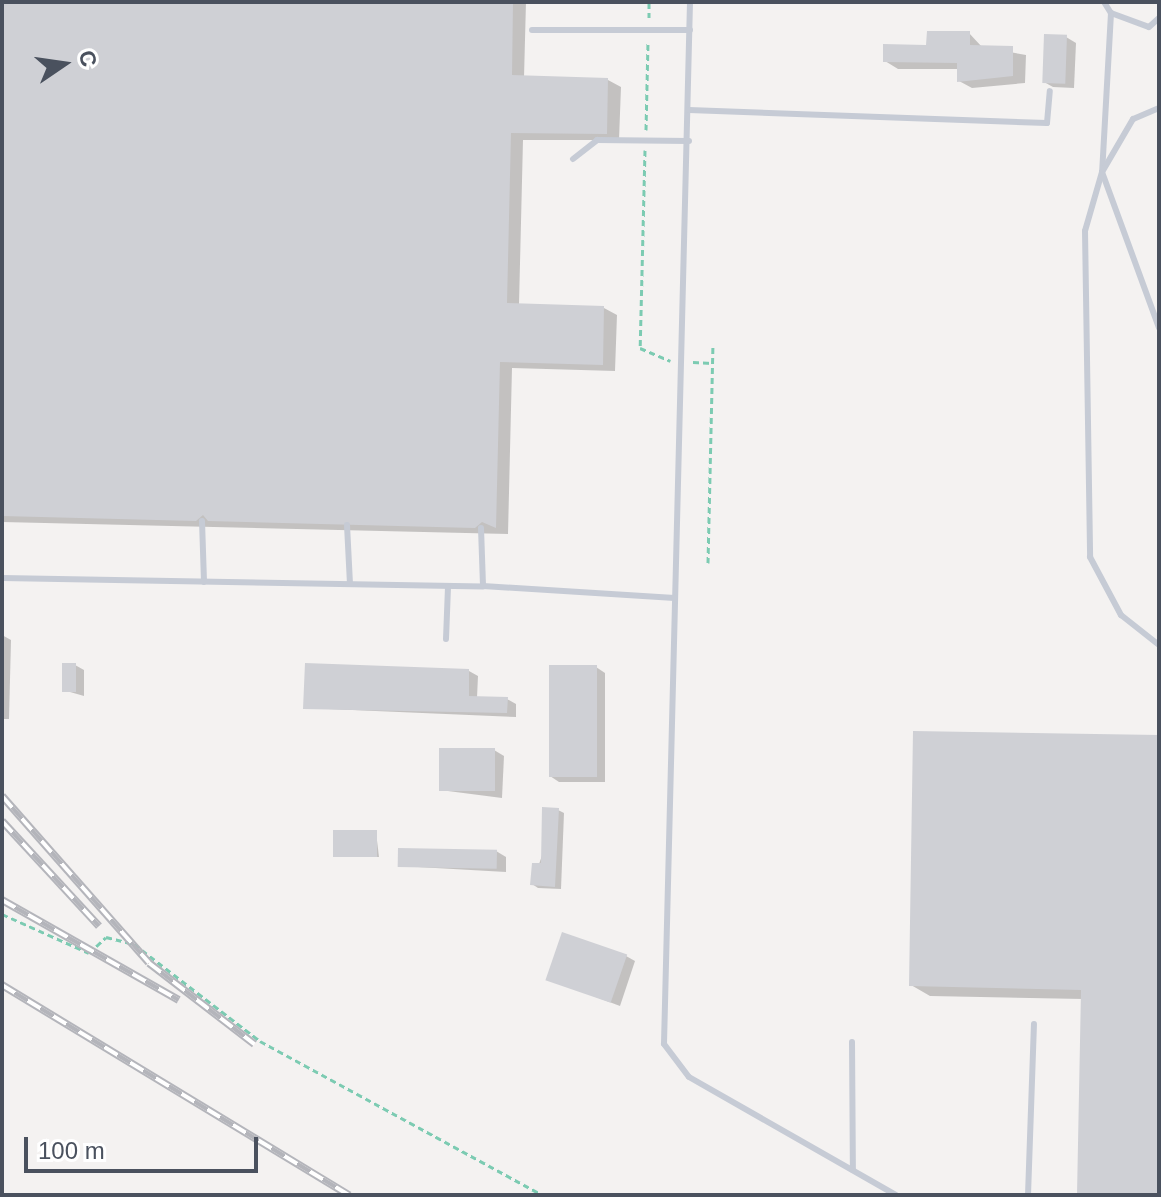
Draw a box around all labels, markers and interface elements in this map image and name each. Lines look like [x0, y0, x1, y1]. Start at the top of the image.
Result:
north arrow [24, 24, 104, 104]
text: С [74, 48, 102, 69]
scale bar [28, 1121, 262, 1171]
text: 100 m [38, 1137, 105, 1164]

